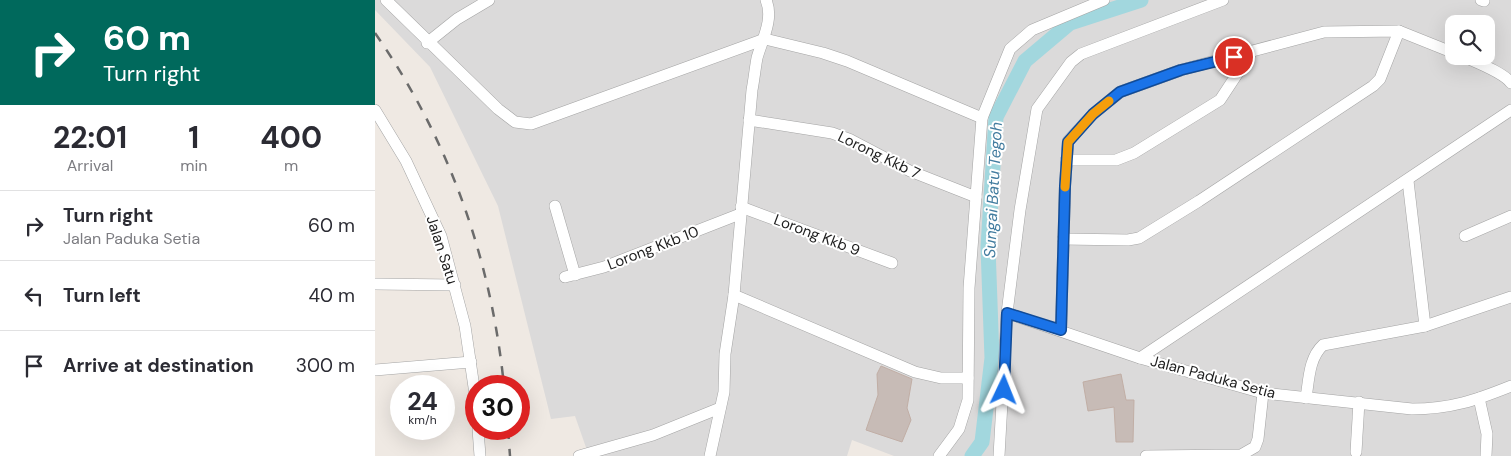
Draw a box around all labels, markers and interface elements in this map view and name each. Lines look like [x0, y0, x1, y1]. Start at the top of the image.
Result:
text: 60 m [103, 15, 191, 61]
map controls [1445, 15, 1495, 65]
button: search [1445, 15, 1495, 65]
icon: right [20, 20, 85, 85]
pin [1213, 36, 1255, 78]
icon: arrive [1220, 43, 1248, 71]
text: Turn right [103, 59, 200, 88]
text: 22:01 [53, 118, 127, 157]
text: 1 [188, 118, 199, 157]
text: 400 [260, 118, 322, 157]
water label: Sungai Batu Tegoh [979, 121, 1007, 259]
street label: Lorong Kkb 7 [834, 126, 924, 184]
text: Arrival [67, 155, 113, 176]
text: min [180, 155, 207, 176]
text: m [284, 155, 298, 176]
text: Turn right [63, 203, 153, 228]
street label: Lorong Kkb 9 [771, 209, 863, 261]
icon: right [20, 212, 48, 240]
text: 60 m [308, 213, 355, 238]
street label: Jalan Satu [422, 213, 462, 287]
street label: Lorong Kkb 10 [604, 221, 702, 275]
text: Jalan Paduka Setia [63, 228, 200, 249]
icon: left [20, 282, 48, 310]
text: Turn left [63, 283, 141, 308]
text: 40 m [308, 283, 355, 308]
street label: Jalan Paduka Setia [1148, 351, 1278, 403]
icon: arrive [20, 352, 48, 380]
text: Arrive at destination [63, 353, 254, 378]
text: 300 m [296, 353, 355, 378]
position arrow [977, 363, 1029, 415]
speed limit sign: 30 [465, 375, 530, 440]
text: 24 [407, 385, 438, 418]
text: km/h [408, 412, 437, 428]

